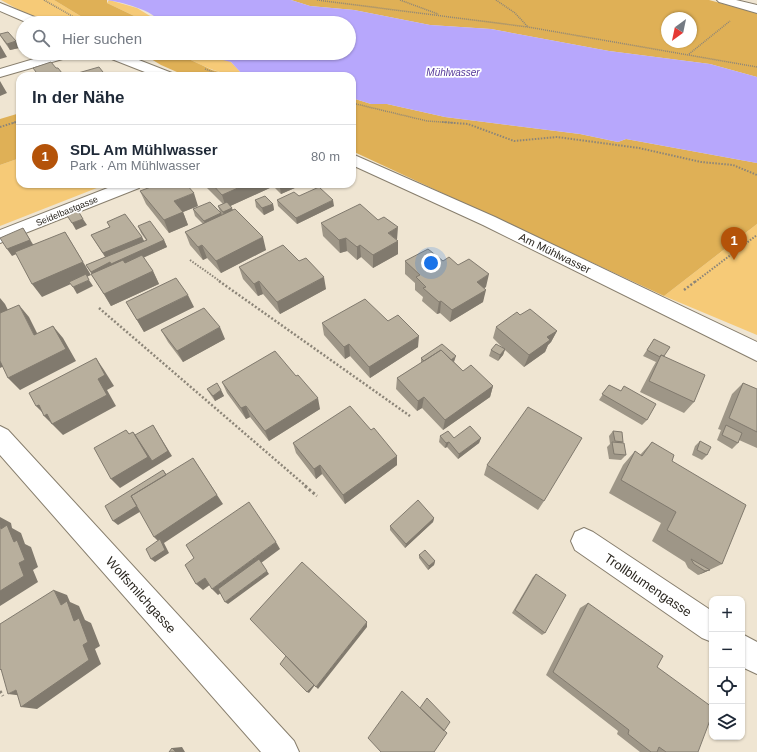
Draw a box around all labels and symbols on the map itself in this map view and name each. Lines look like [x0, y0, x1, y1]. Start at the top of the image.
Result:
north arrow [661, 12, 697, 48]
water label: Mühlwasser [426, 67, 480, 78]
street label: Seidelbastgasse [35, 194, 99, 228]
pin: 1 [721, 227, 747, 260]
street label: Am Mühlwasser [517, 230, 593, 276]
your location [421, 253, 441, 273]
street label: Trollblumengasse [601, 550, 695, 620]
street label: Wolfsmilchgasse [103, 554, 179, 636]

